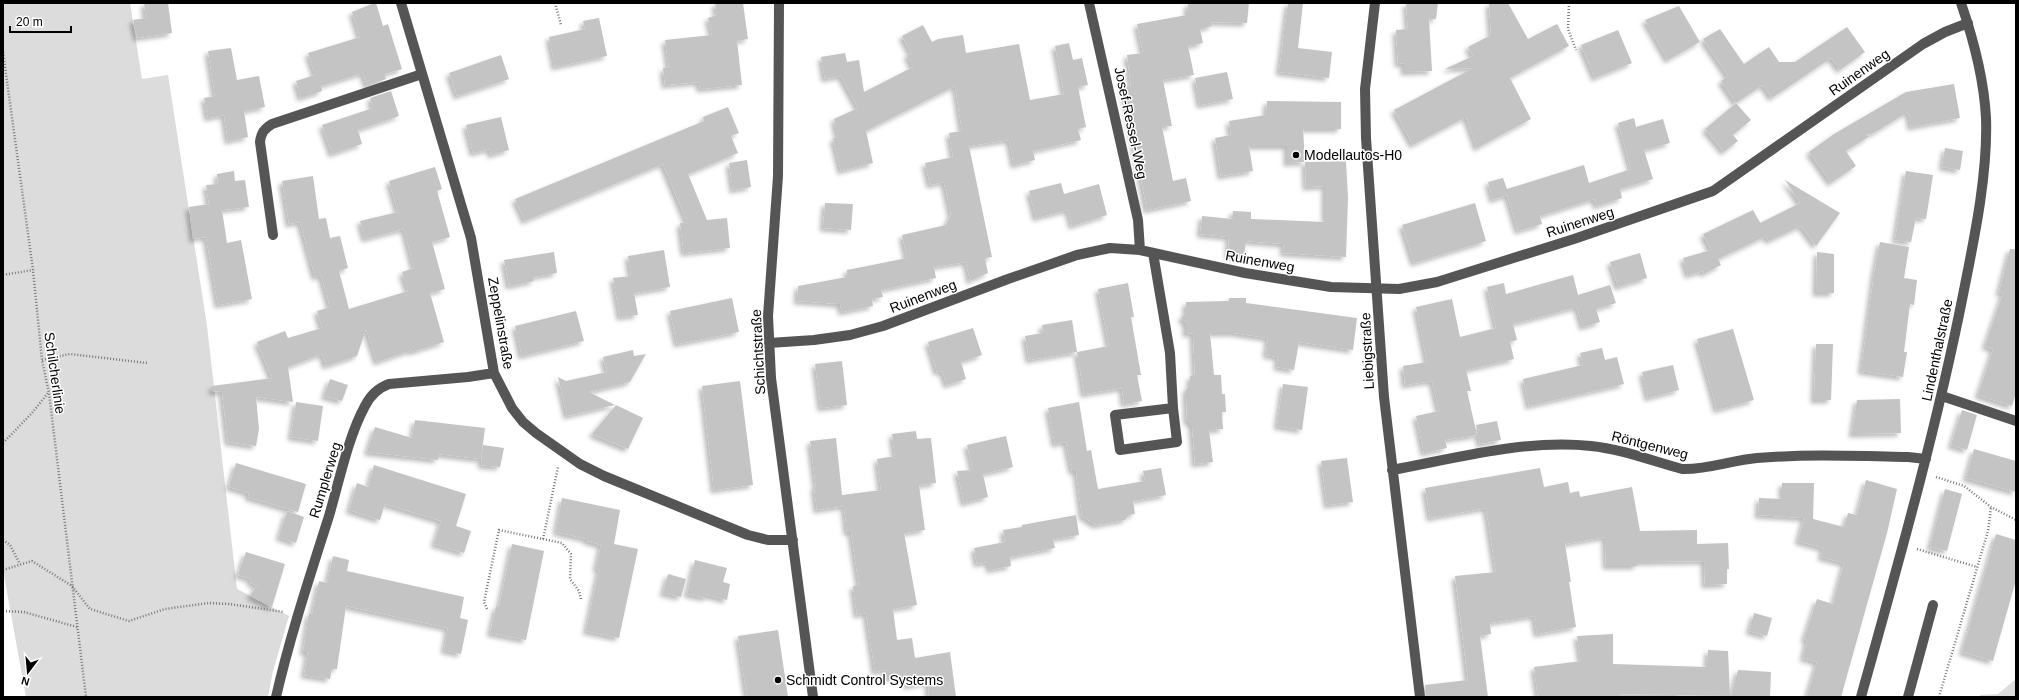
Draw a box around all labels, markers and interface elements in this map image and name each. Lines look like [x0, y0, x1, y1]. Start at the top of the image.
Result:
scale bar [10, 8, 71, 34]
text: 20 m [16, 15, 43, 29]
street label: Ruinenweg [1826, 45, 1892, 99]
street label: Josef-Ressel-Weg [1111, 66, 1151, 180]
place label: Modellautos-H0 [1304, 147, 1402, 163]
marker: Modellautos-H0 [1291, 150, 1301, 160]
street label: Ruinenweg [1544, 204, 1616, 240]
street label: Ruinenweg [1224, 247, 1296, 275]
street label: Zeppelinstraße [485, 276, 517, 371]
street label: Ruinenweg [887, 276, 959, 316]
street label: Lindenthalstraße [1918, 297, 1956, 403]
street label: Schichtstraße [748, 309, 768, 395]
street label: Liebigstraße [1357, 312, 1377, 390]
street label: Schilcherlinie [41, 331, 69, 415]
street label: Röntgenweg [1610, 428, 1690, 462]
street label: Rumplerweg [306, 440, 344, 520]
north arrow [8, 652, 48, 692]
place label: Schmidt Control Systems [786, 672, 943, 688]
text: N [20, 675, 31, 688]
marker: Schmidt Control Systems [773, 675, 783, 685]

